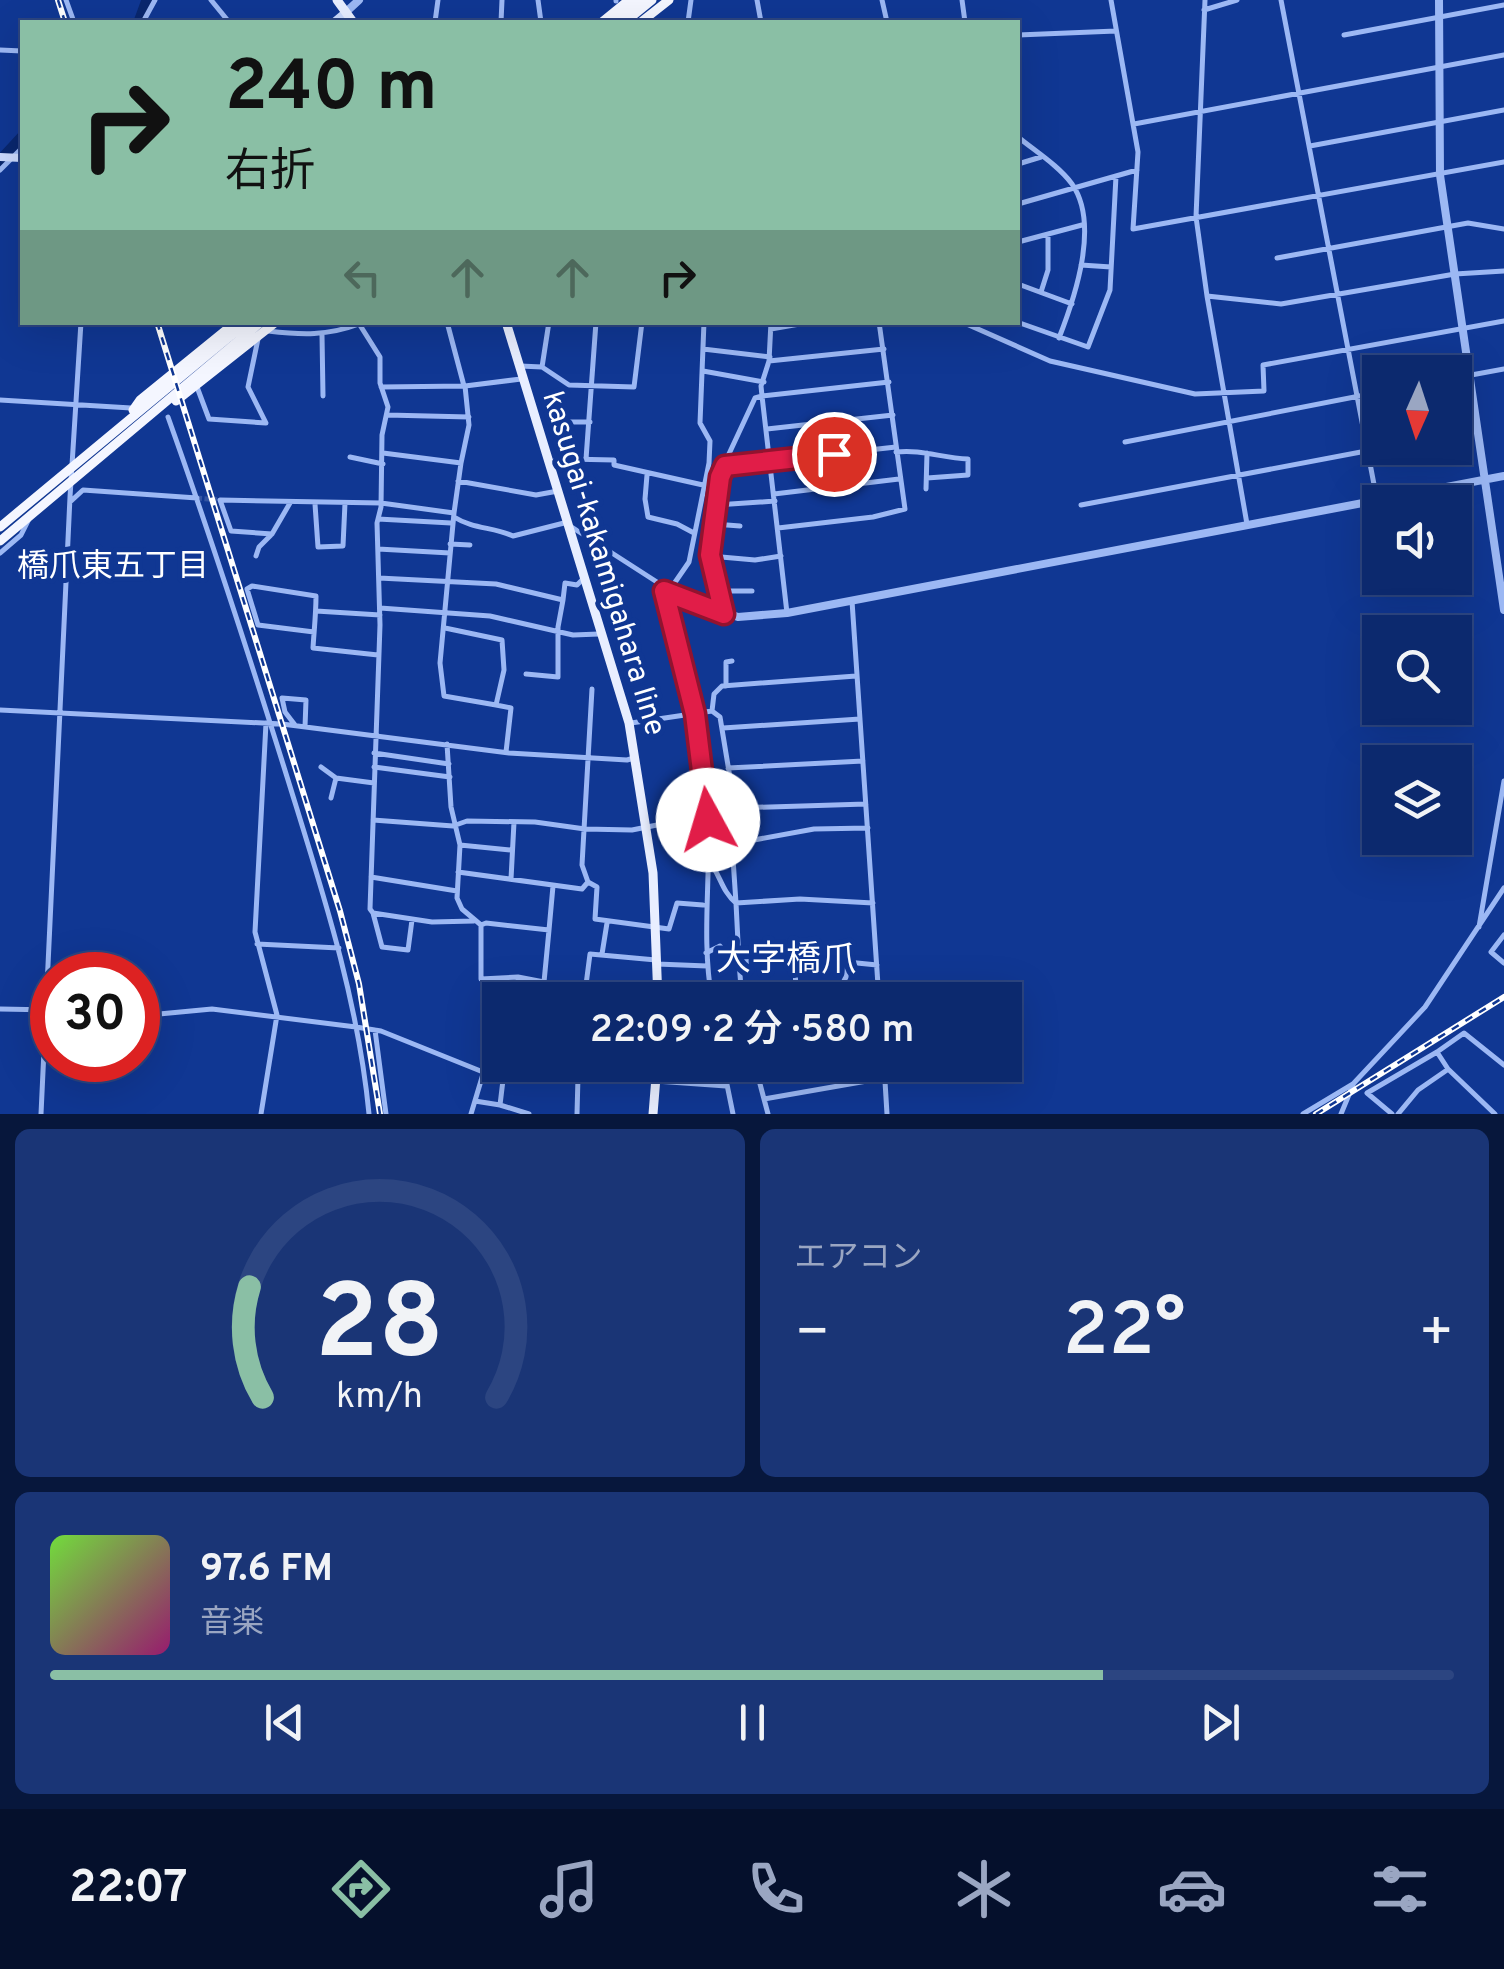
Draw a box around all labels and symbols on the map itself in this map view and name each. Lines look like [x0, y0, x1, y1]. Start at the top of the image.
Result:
north arrow [1362, 355, 1472, 465]
street label: kasugai-kakamigahara line [533, 387, 673, 740]
pin [792, 412, 877, 497]
district label: 橋爪東五丁目 [17, 548, 209, 588]
position arrow [656, 768, 760, 872]
district label: 大字橋爪 [716, 939, 856, 983]
speed limit sign: 30 [30, 952, 160, 1082]

